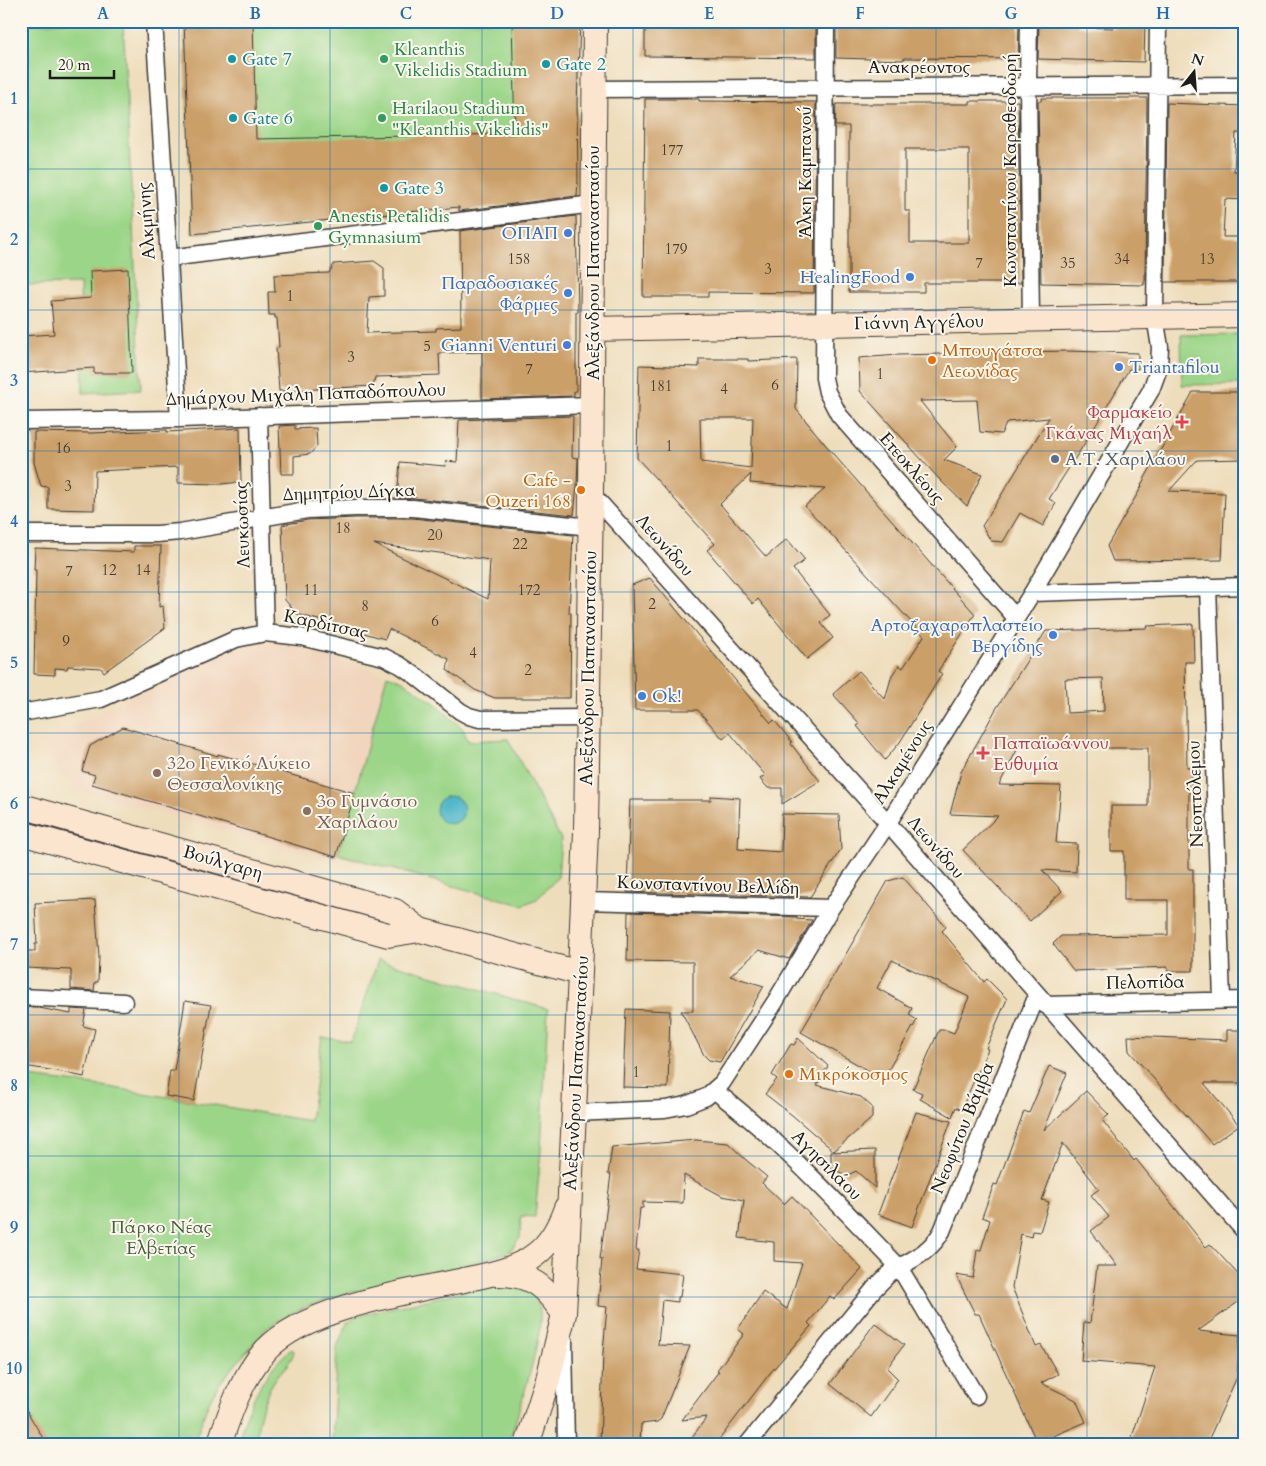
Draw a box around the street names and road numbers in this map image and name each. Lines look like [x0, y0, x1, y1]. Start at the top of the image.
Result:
street label: Κωνσταντίνου Καραθεοδωρή [998, 53, 1023, 287]
street label: Ανακρέοντος [868, 55, 971, 80]
street label: Άλκη Καμπανού [793, 106, 818, 238]
street label: Αλεξάνδρου Παπαναστασίου [581, 145, 606, 381]
street label: Αλκμήνης [131, 181, 162, 261]
street label: Γιάννη Αγγέλου [854, 309, 984, 336]
street label: Δημάρχου Μιχάλη Παπαδόπουλου [166, 377, 447, 412]
street label: Ετεοκλέους [873, 427, 950, 510]
street label: Δημητρίου Δίγκα [282, 478, 416, 507]
street label: Λευκωσίας [228, 481, 257, 569]
street label: Λεωνίδου [630, 509, 700, 582]
street label: Αλεξάνδρου Παπαναστασίου [574, 550, 603, 786]
street label: Καρδίτσας [281, 603, 371, 646]
street label: Αλκαμένους [867, 715, 938, 809]
street label: Νεοπτόλεμου [1181, 740, 1210, 848]
street label: Λεωνίδου [901, 810, 970, 884]
street label: Βούλγαρη [180, 839, 266, 886]
street label: Κωνσταντίνου Βελλίδη [616, 870, 800, 901]
street label: Αλεξάνδρου Παπαναστασίου [558, 955, 595, 1191]
street label: Πελοπίδα [1106, 969, 1185, 996]
street label: Νεοφύτου Βάμβα [925, 1059, 1000, 1198]
street label: Αγησιλάου [786, 1125, 867, 1206]

